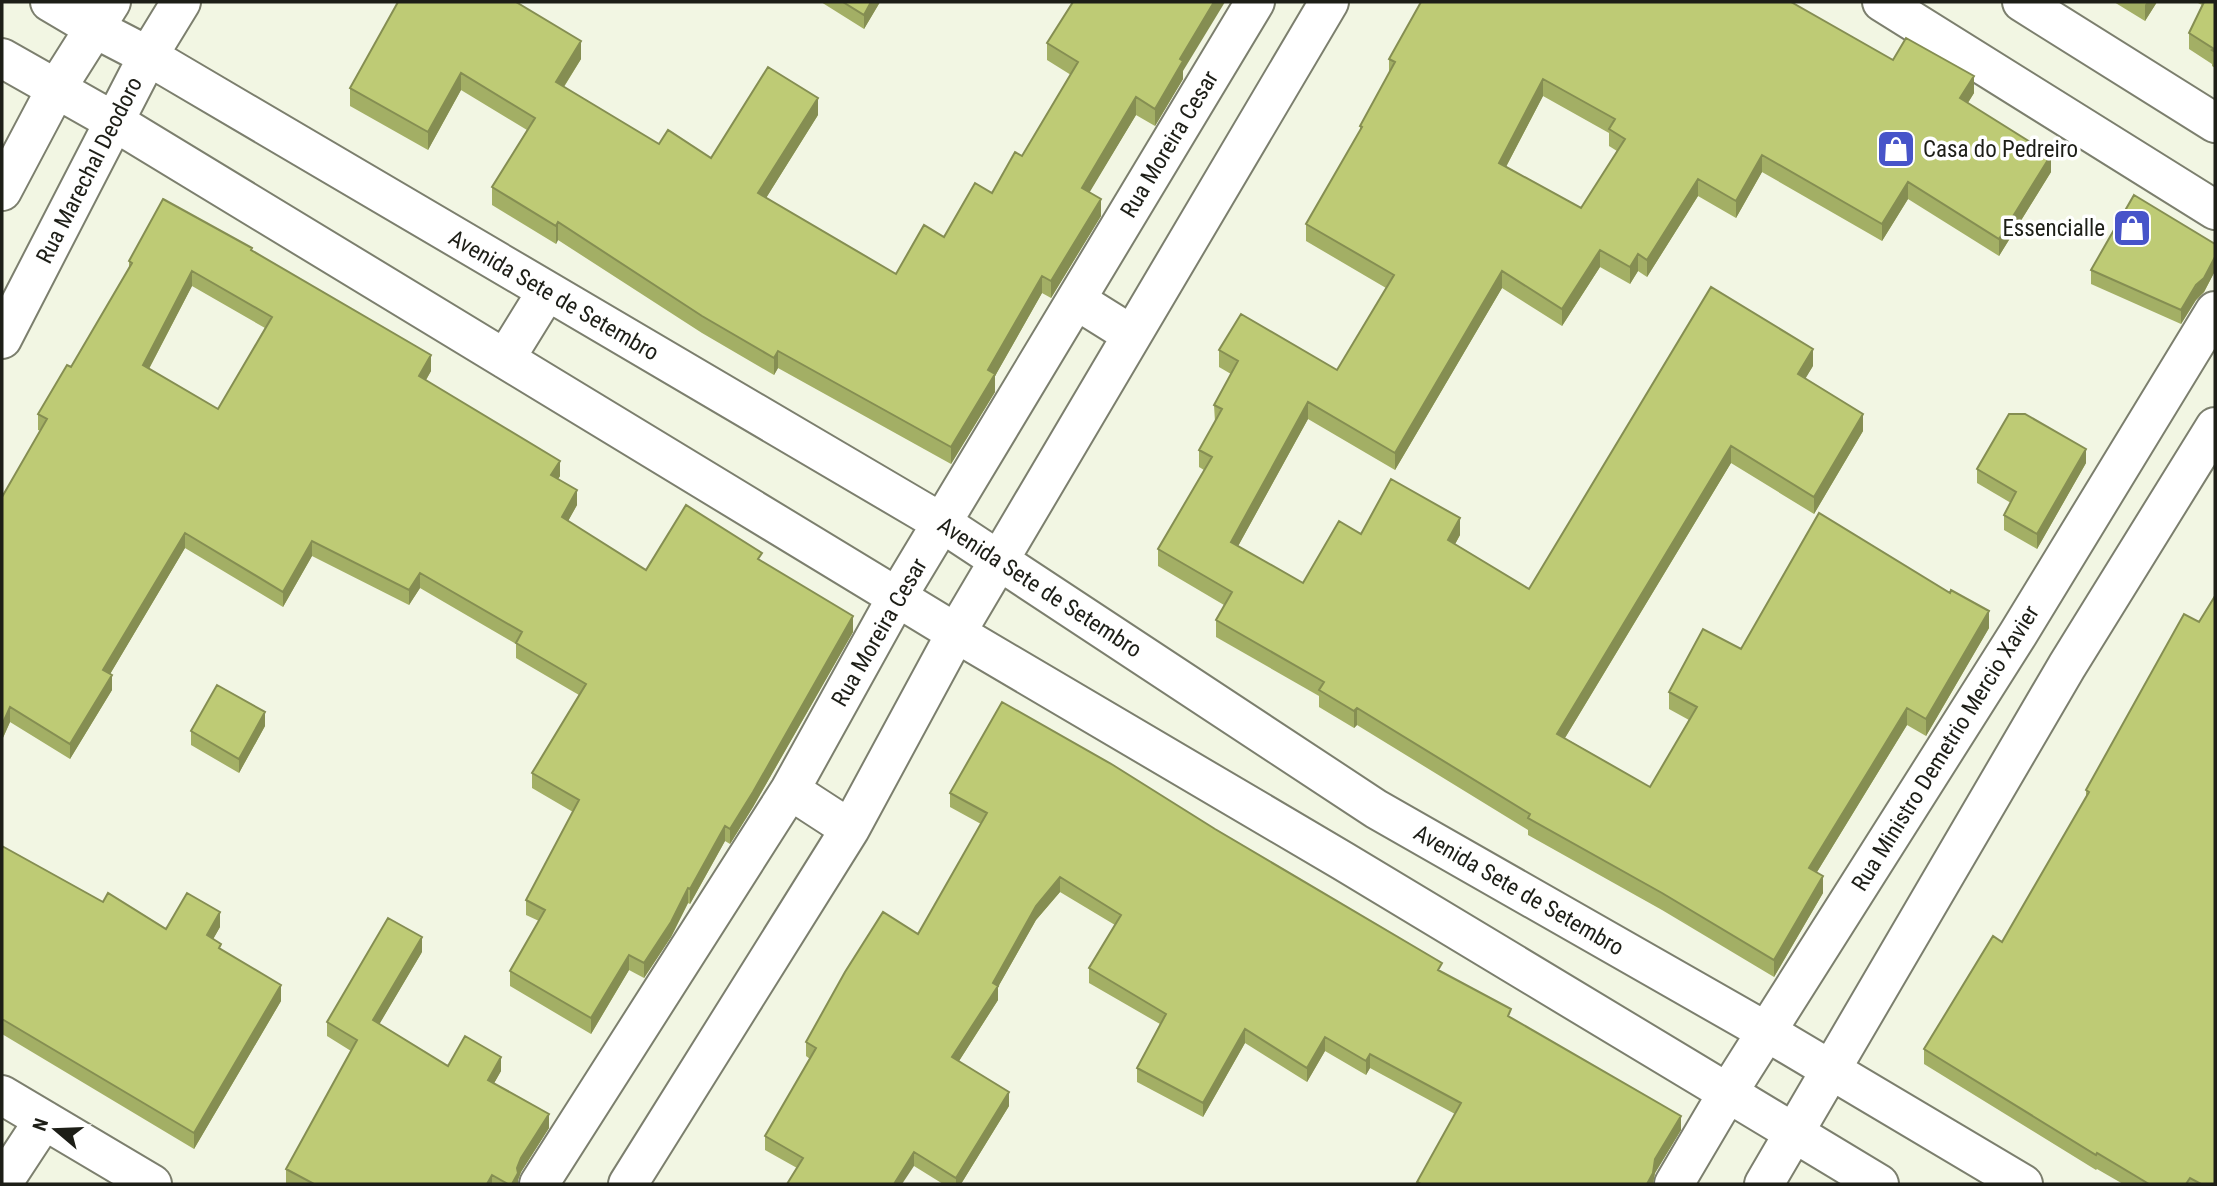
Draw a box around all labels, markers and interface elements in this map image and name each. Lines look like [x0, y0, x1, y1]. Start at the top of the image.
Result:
street label: Rua Moreira Cesar [1115, 66, 1224, 223]
street label: Rua Marechal Deodoro [31, 72, 148, 268]
shop icon: Casa do Pedreiro [1875, 128, 1917, 170]
place label: Casa do Pedreiro [1923, 136, 2078, 163]
shop icon: Essencialle [2111, 207, 2153, 249]
place label: Essencialle [2002, 215, 2105, 242]
street label: Avenida Sete de Setembro [444, 224, 663, 367]
street label: Avenida Sete de Setembro [933, 511, 1147, 663]
street label: Rua Moreira Cesar [826, 553, 933, 711]
street label: Rua Ministro Demetrio Mercio Xavier [1846, 600, 2045, 896]
street label: Avenida Sete de Setembro [1409, 819, 1628, 962]
north arrow [21, 1095, 91, 1165]
text: N [28, 1115, 53, 1134]

